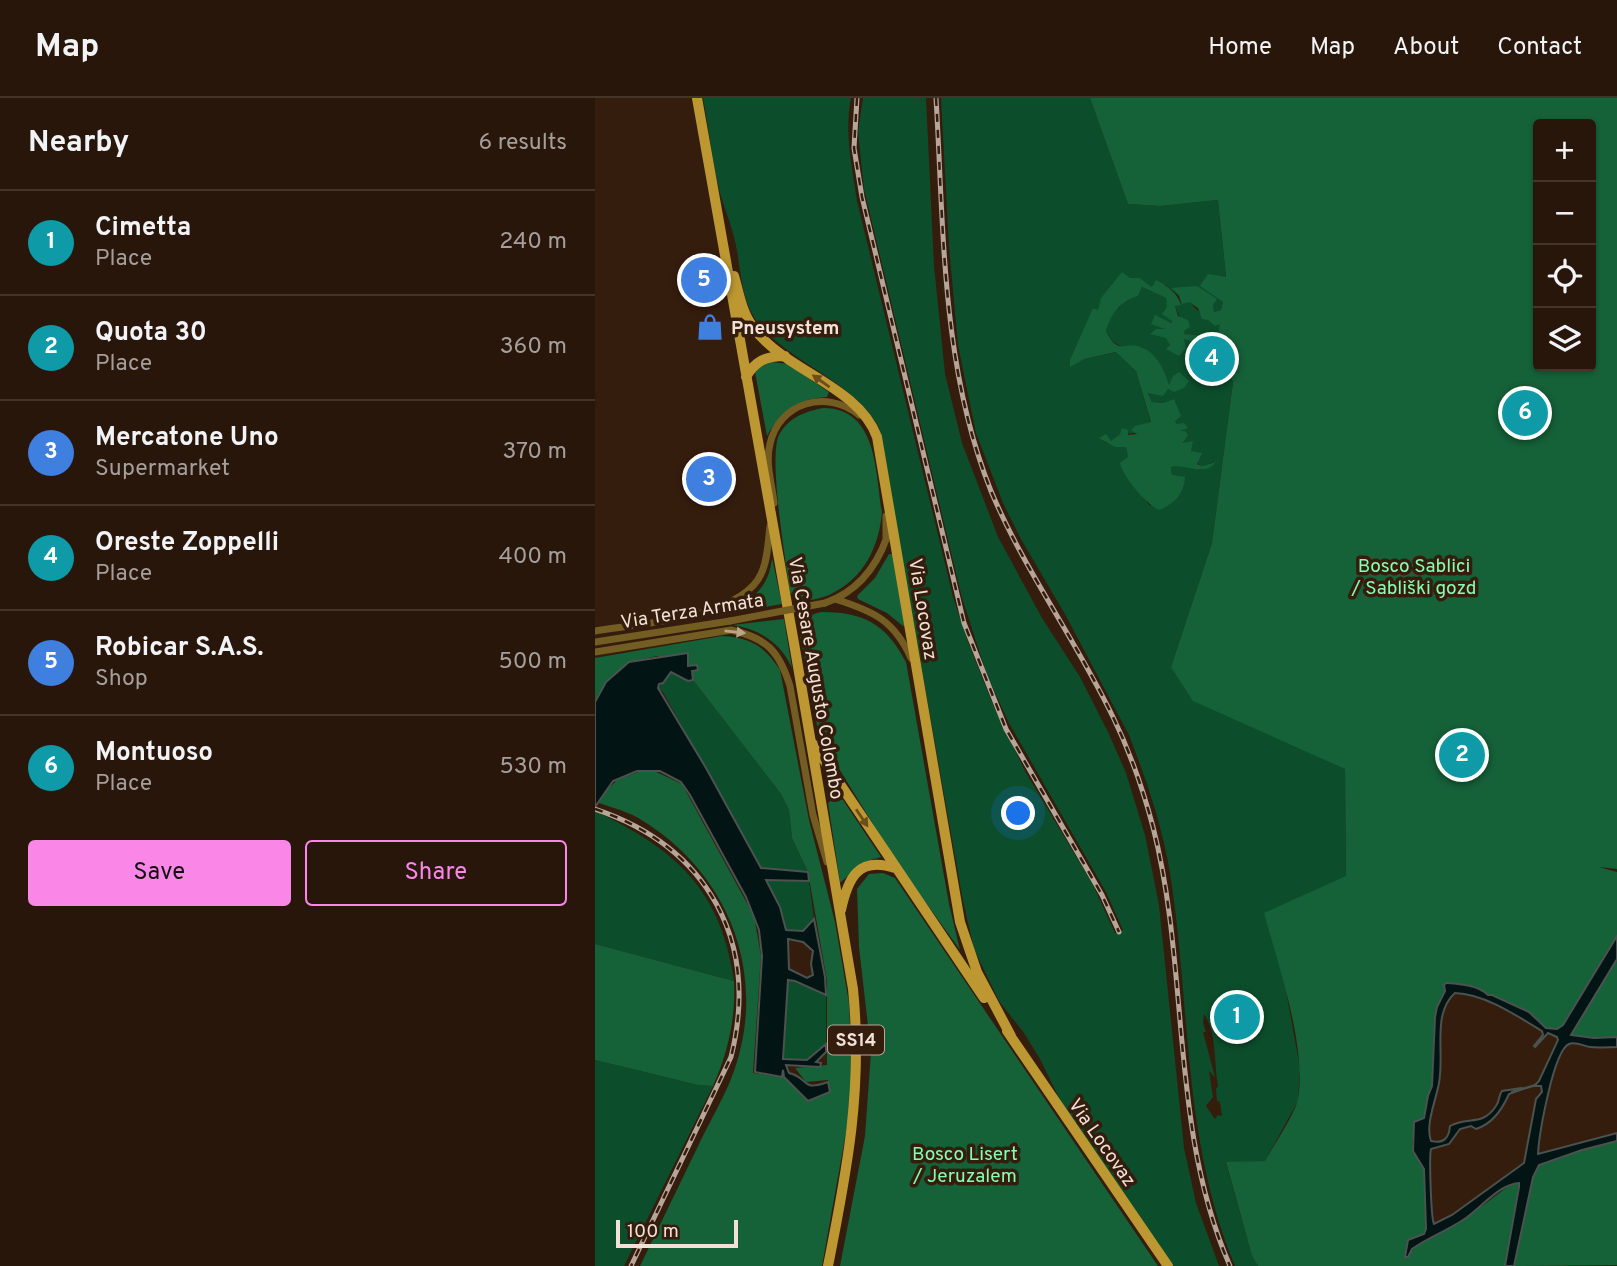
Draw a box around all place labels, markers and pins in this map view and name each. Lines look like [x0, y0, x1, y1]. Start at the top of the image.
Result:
pin: 5 [681, 254, 727, 306]
shop icon: Pneusystem [695, 312, 725, 342]
place label: Pneusystem [731, 317, 839, 341]
pin: 4 [1189, 333, 1235, 385]
pin: 6 [1502, 387, 1548, 439]
pin: 3 [686, 453, 732, 505]
pin: 2 [1439, 729, 1485, 781]
pin: 1 [1214, 991, 1260, 1043]

